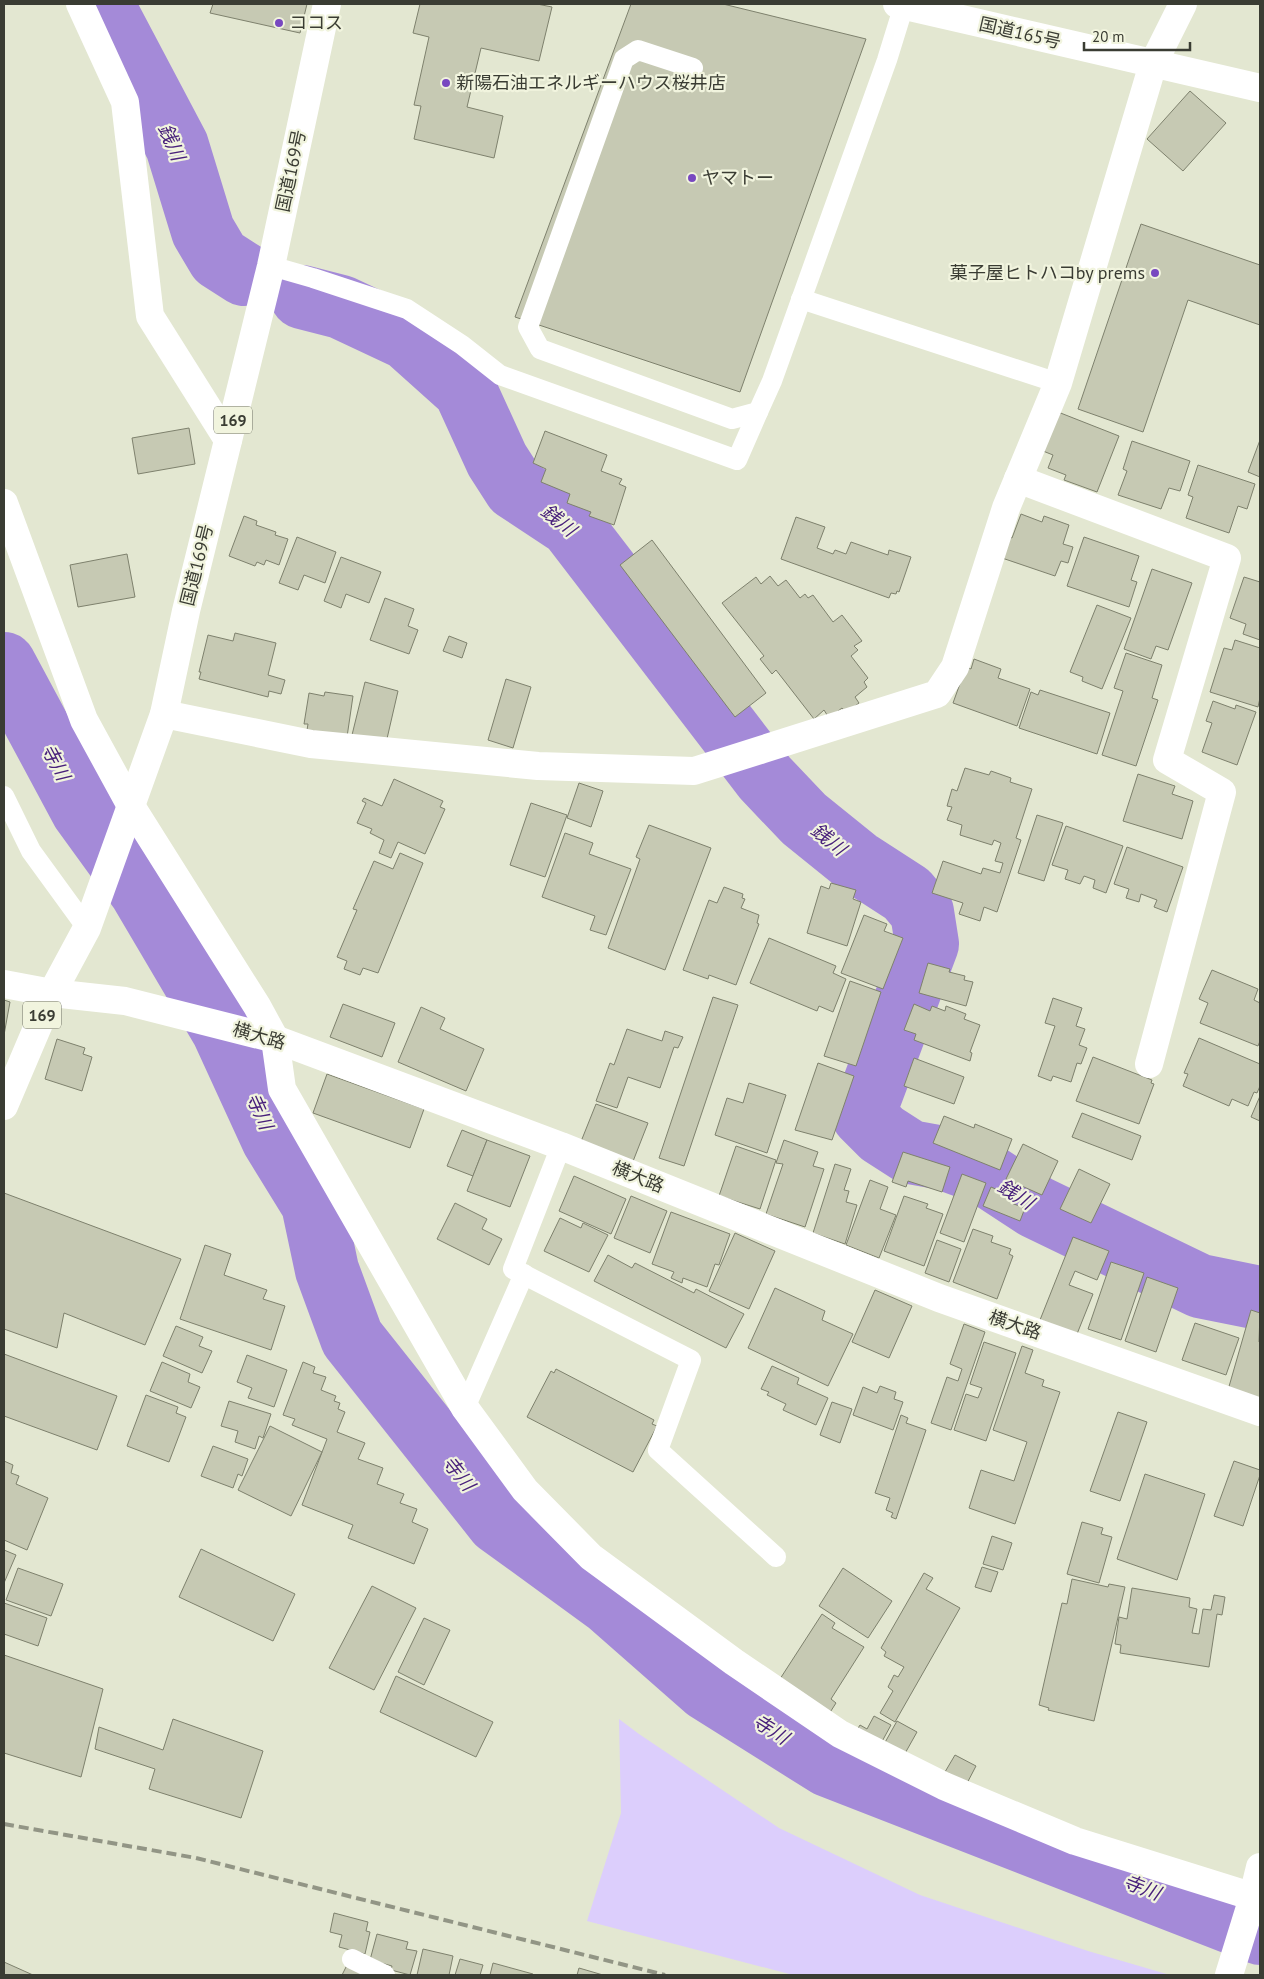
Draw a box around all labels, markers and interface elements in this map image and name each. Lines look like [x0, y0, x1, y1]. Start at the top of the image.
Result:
place label: ココス [289, 11, 343, 34]
street label: 国道165号 [977, 12, 1063, 53]
marker: ココス [273, 17, 285, 29]
scale bar [1084, 20, 1190, 52]
text: 20 m [1092, 27, 1125, 46]
place label: 新陽石油エネルギーハウス桜井店 [456, 71, 726, 94]
marker: 新陽石油エネルギーハウス桜井店 [440, 77, 452, 89]
water label: 銭川 [153, 120, 192, 166]
street label: 国道169号 [271, 128, 310, 214]
place label: ヤマトー [702, 166, 774, 189]
marker: ヤマトー [686, 172, 698, 184]
place label: 菓子屋ヒトハコby prems [950, 261, 1145, 284]
marker: 菓子屋ヒトハコby prems [1149, 267, 1161, 279]
road number: 169 [214, 406, 252, 434]
water label: 銭川 [537, 499, 583, 543]
street label: 国道169号 [175, 522, 218, 608]
water label: 寺川 [36, 740, 76, 786]
water label: 銭川 [807, 818, 853, 862]
road number: 169 [23, 1002, 61, 1028]
street label: 横大路 [230, 1017, 288, 1054]
water label: 寺川 [241, 1089, 280, 1135]
street label: 横大路 [609, 1156, 668, 1197]
water label: 銭川 [994, 1174, 1040, 1215]
street label: 横大路 [986, 1305, 1044, 1344]
water label: 寺川 [438, 1451, 482, 1497]
water label: 寺川 [749, 1709, 795, 1750]
water label: 寺川 [1120, 1869, 1166, 1906]

